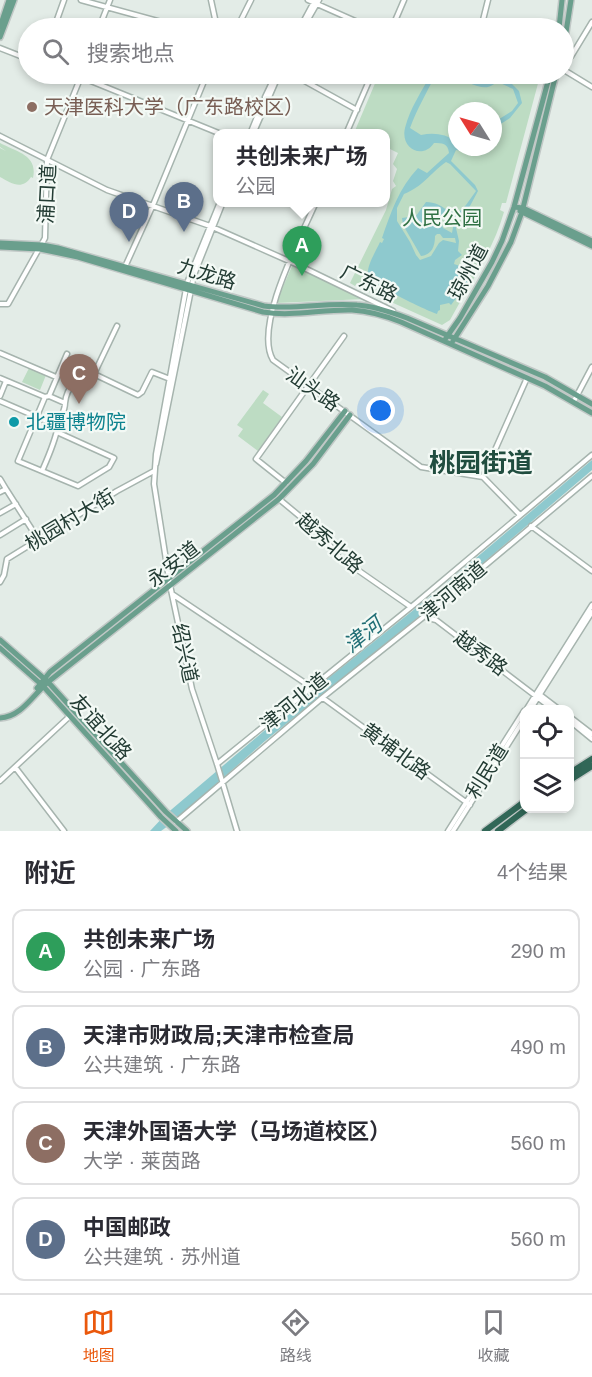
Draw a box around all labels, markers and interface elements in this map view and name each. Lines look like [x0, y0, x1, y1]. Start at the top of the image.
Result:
search box [18, 18, 574, 84]
icon: search [39, 35, 72, 68]
text: 搜索地点 [87, 41, 175, 66]
place label: 天津医科大学（广东路校区） [44, 96, 304, 118]
marker: 天津医科大学（广东路校区） [25, 100, 39, 114]
north arrow [448, 102, 502, 156]
popup [213, 129, 390, 207]
text: 共创未来广场 [235, 144, 368, 169]
street label: 浦口道 [34, 163, 60, 225]
text: 公园 [235, 175, 275, 197]
pin: B [164, 182, 204, 232]
pin: D [110, 192, 148, 242]
park label: 人民公园 [402, 207, 482, 229]
pin: A [282, 226, 322, 276]
street label: 琼州道 [444, 240, 492, 304]
street label: 九龙路 [175, 255, 239, 293]
street label: 广东路 [337, 260, 401, 306]
pin: C [60, 354, 98, 404]
street label: 汕头路 [282, 363, 344, 415]
your location [366, 396, 395, 425]
place label: 北疆博物院 [26, 411, 126, 433]
marker: 北疆博物院 [7, 415, 21, 429]
district label: 桃园街道 [429, 448, 533, 478]
street label: 桃园村大街 [21, 485, 119, 555]
street label: 越秀北路 [293, 508, 367, 578]
street label: 永安道 [143, 537, 203, 591]
street label: 津河南道 [415, 557, 491, 625]
water label: 津河 [339, 610, 389, 657]
street label: 绍兴道 [168, 621, 202, 685]
street label: 越秀路 [450, 626, 512, 680]
street label: 津河北道 [256, 668, 332, 736]
street label: 友谊北路 [66, 690, 136, 764]
map controls [520, 705, 574, 813]
button: locate [520, 705, 574, 759]
street label: 黄埔北路 [357, 719, 435, 783]
street label: 利民道 [462, 740, 512, 802]
button: layers [520, 759, 574, 813]
text: 附近 [24, 858, 76, 888]
text: 4个结果 [497, 861, 568, 883]
text: 共创未来广场 [83, 927, 215, 952]
text: A [38, 940, 53, 962]
text: 290 m [510, 940, 566, 962]
text: 公园 · 广东路 [83, 958, 201, 980]
text: 天津市财政局;天津市检查局 [83, 1023, 354, 1048]
text: B [38, 1036, 53, 1058]
text: 490 m [510, 1036, 566, 1058]
text: 公共建筑 · 广东路 [83, 1054, 241, 1076]
text: 天津外国语大学（马场道校区） [83, 1119, 391, 1144]
text: C [38, 1132, 53, 1154]
text: 560 m [510, 1132, 566, 1154]
text: 大学 · 莱茵路 [83, 1150, 201, 1172]
text: 中国邮政 [83, 1215, 171, 1240]
text: D [38, 1228, 53, 1250]
text: 560 m [510, 1228, 566, 1250]
text: 公共建筑 · 苏州道 [83, 1246, 241, 1268]
tab: 地图 [82, 1306, 115, 1366]
tab: 路线 [279, 1306, 312, 1366]
tab: 收藏 [477, 1306, 510, 1366]

